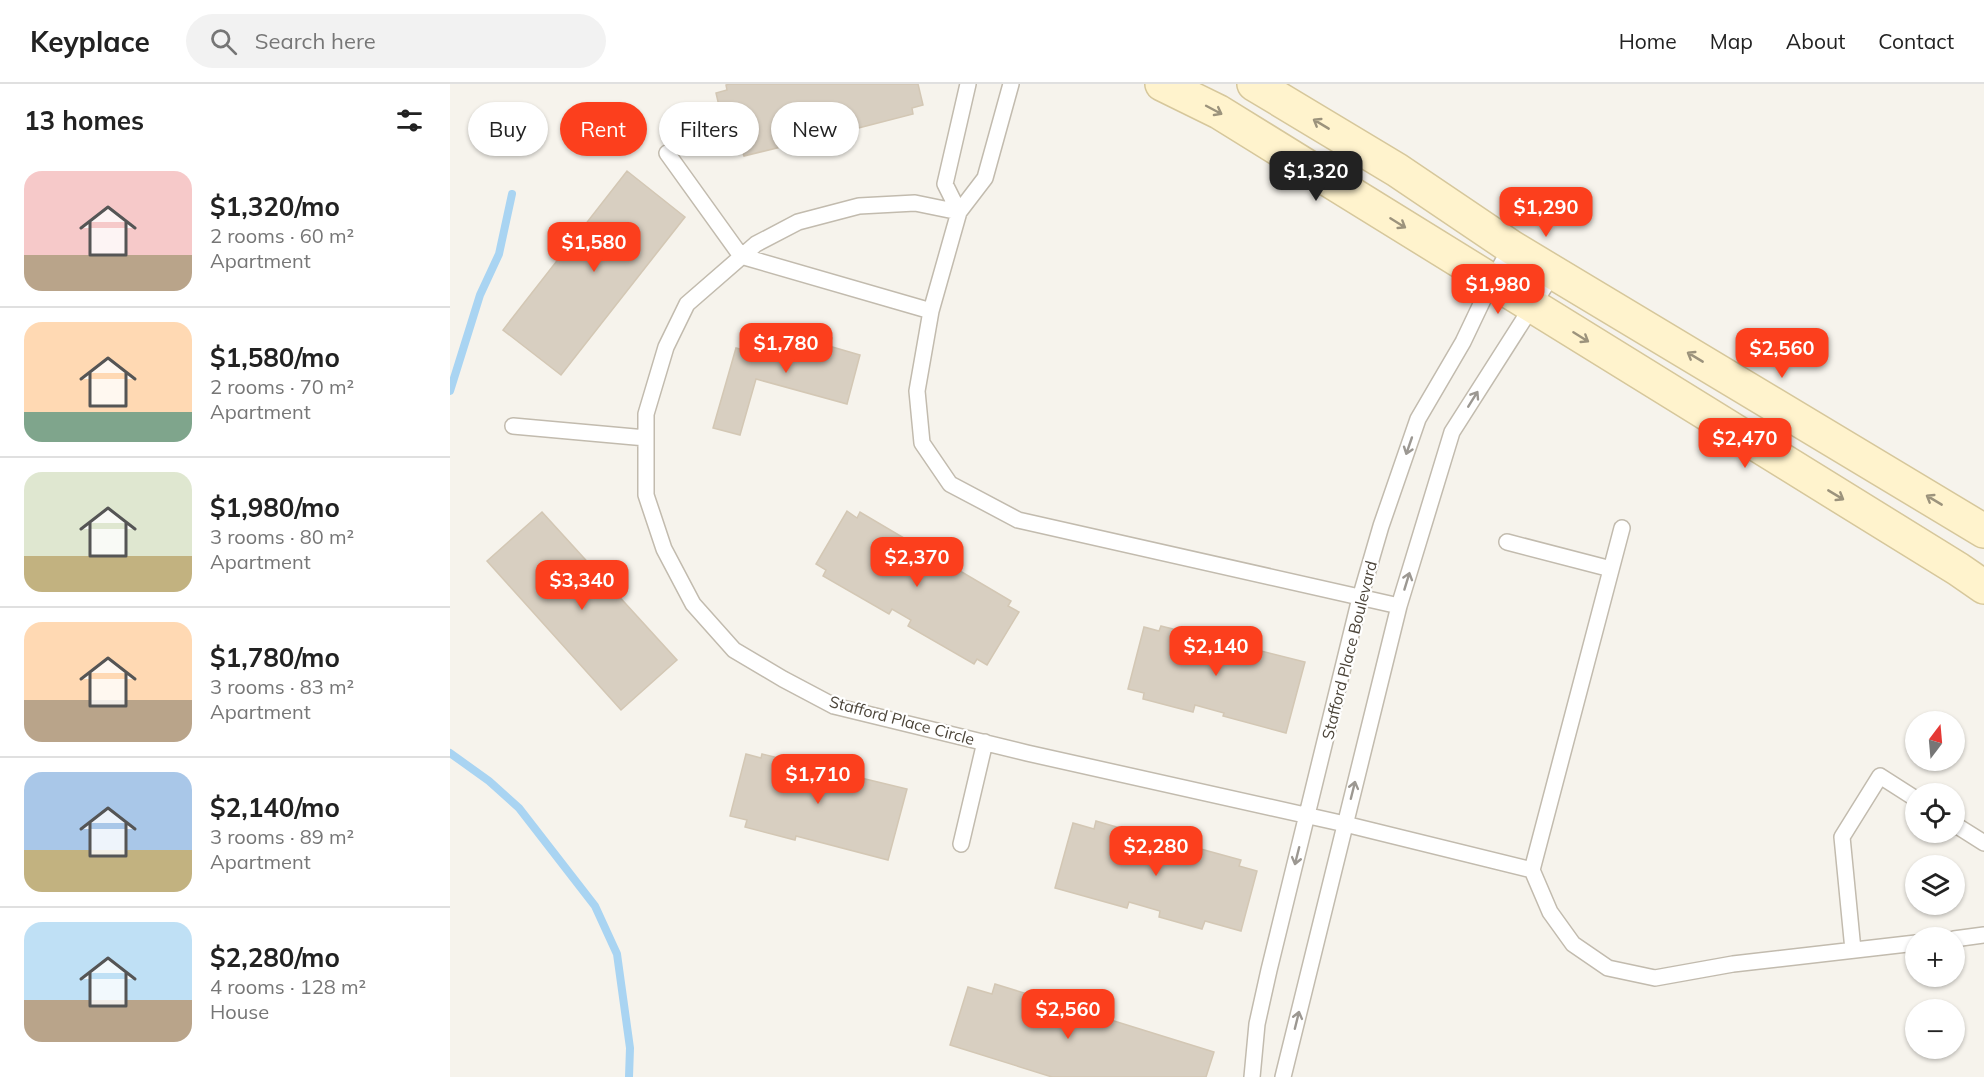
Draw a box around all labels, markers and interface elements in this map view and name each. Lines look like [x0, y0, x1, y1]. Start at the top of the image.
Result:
search box [186, 14, 606, 68]
text: Keyplace [30, 24, 150, 59]
icon: search [207, 25, 240, 58]
text: Search here [255, 27, 376, 55]
text: Home [1619, 28, 1677, 54]
text: Map [1710, 28, 1753, 54]
text: About [1786, 28, 1845, 54]
text: Contact [1878, 28, 1954, 54]
chip: Buy [468, 102, 548, 156]
chip: Rent [560, 102, 647, 156]
chip: Filters [659, 102, 759, 156]
chip: New [771, 102, 859, 156]
text: 13 homes [24, 104, 144, 137]
icon: filters [393, 104, 426, 137]
one-way arrow [1205, 105, 1223, 117]
one-way arrow [1313, 117, 1330, 129]
pin: $1,320 [1267, 151, 1365, 202]
text: $1,320 [1284, 158, 1348, 183]
pin: $1,290 [1497, 187, 1595, 238]
text: $1,320/mo [210, 190, 340, 223]
text: $1,290 [1514, 194, 1578, 219]
icon: home [72, 195, 144, 267]
one-way arrow [1389, 218, 1406, 230]
pin: $1,580 [545, 222, 643, 273]
text: 2 rooms · 60 m² [210, 223, 354, 248]
text: $1,580 [562, 229, 626, 254]
text: Apartment [210, 248, 311, 273]
pin: $1,980 [1449, 264, 1547, 315]
text: $1,980 [1466, 271, 1530, 296]
pin: $1,780 [737, 323, 835, 374]
pin: $2,560 [1733, 328, 1831, 379]
text: $1,780 [754, 330, 818, 355]
one-way arrow [1572, 331, 1589, 343]
text: $2,560 [1750, 335, 1814, 360]
text: $1,580/mo [210, 341, 340, 374]
icon: home [72, 346, 144, 418]
one-way arrow [1687, 350, 1704, 362]
text: 2 rooms · 70 m² [210, 374, 354, 399]
one-way arrow [1468, 391, 1480, 408]
text: Apartment [210, 399, 311, 424]
pin: $2,470 [1696, 418, 1794, 469]
text: $2,470 [1713, 425, 1777, 450]
one-way arrow [1403, 436, 1414, 454]
one-way arrow [1827, 489, 1844, 501]
text: $1,980/mo [210, 491, 340, 524]
one-way arrow [1926, 494, 1943, 506]
icon: home [72, 496, 144, 568]
text: 3 rooms · 80 m² [210, 524, 354, 549]
pin: $2,370 [868, 537, 966, 588]
text: $2,370 [885, 544, 949, 569]
text: Apartment [210, 549, 311, 574]
street label: Stafford Place Boulevard [1317, 559, 1381, 741]
pin: $3,340 [533, 560, 631, 611]
text: $3,340 [550, 567, 614, 592]
one-way arrow [1402, 572, 1413, 591]
pin: $2,140 [1167, 626, 1265, 677]
text: $2,140 [1184, 633, 1248, 658]
text: $1,780/mo [210, 641, 340, 674]
icon: home [72, 646, 144, 718]
text: 3 rooms · 83 m² [210, 674, 354, 699]
street label: Stafford Place Circle [827, 691, 977, 749]
text: Apartment [210, 699, 311, 724]
north arrow [1905, 711, 1965, 771]
map controls [1905, 711, 1965, 1059]
pin: $1,710 [769, 754, 867, 805]
text: $1,710 [786, 761, 850, 786]
one-way arrow [1348, 781, 1360, 800]
button: locate [1905, 783, 1965, 843]
text: $2,140/mo [210, 791, 340, 824]
icon: home [72, 796, 144, 868]
text: 3 rooms · 89 m² [210, 824, 354, 849]
pin: $2,280 [1107, 826, 1205, 877]
text: $2,280 [1124, 833, 1188, 858]
one-way arrow [1291, 846, 1303, 865]
text: Apartment [210, 849, 311, 874]
button: layers [1905, 855, 1965, 915]
button: + [1905, 927, 1965, 987]
text: $2,280/mo [210, 941, 340, 974]
icon: home [72, 946, 144, 1018]
text: 4 rooms · 128 m² [210, 974, 366, 999]
pin: $2,560 [1019, 989, 1117, 1040]
text: $2,560 [1036, 996, 1100, 1021]
text: House [210, 999, 269, 1024]
button: − [1905, 999, 1965, 1059]
one-way arrow [1291, 1011, 1303, 1030]

